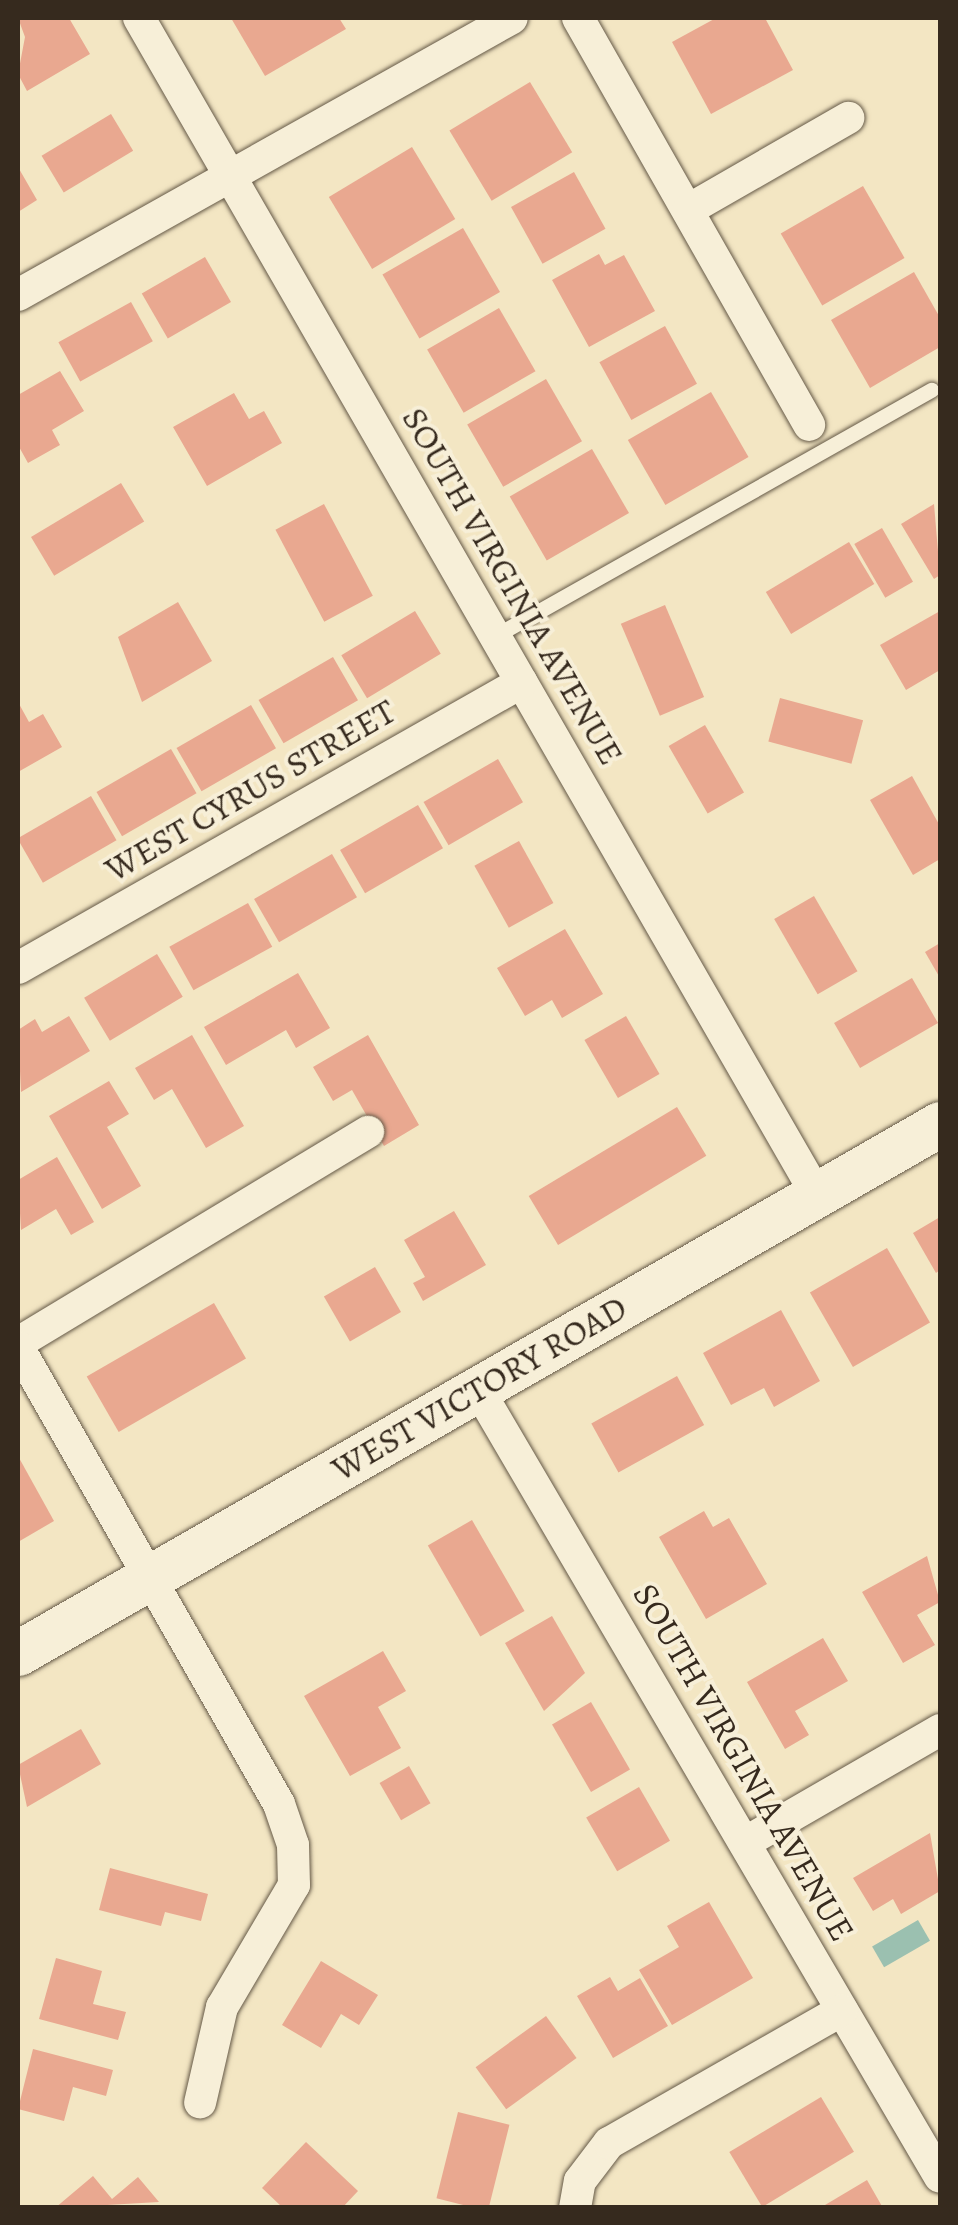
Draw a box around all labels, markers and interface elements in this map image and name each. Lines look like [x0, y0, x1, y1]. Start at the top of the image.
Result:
street label: SOUTH VIRGINIA AVENUE [393, 400, 633, 772]
street label: WEST CYRUS STREET [97, 690, 403, 890]
street label: WEST VICTORY ROAD [324, 1286, 634, 1490]
street label: SOUTH VIRGINIA AVENUE [624, 1576, 864, 1948]

